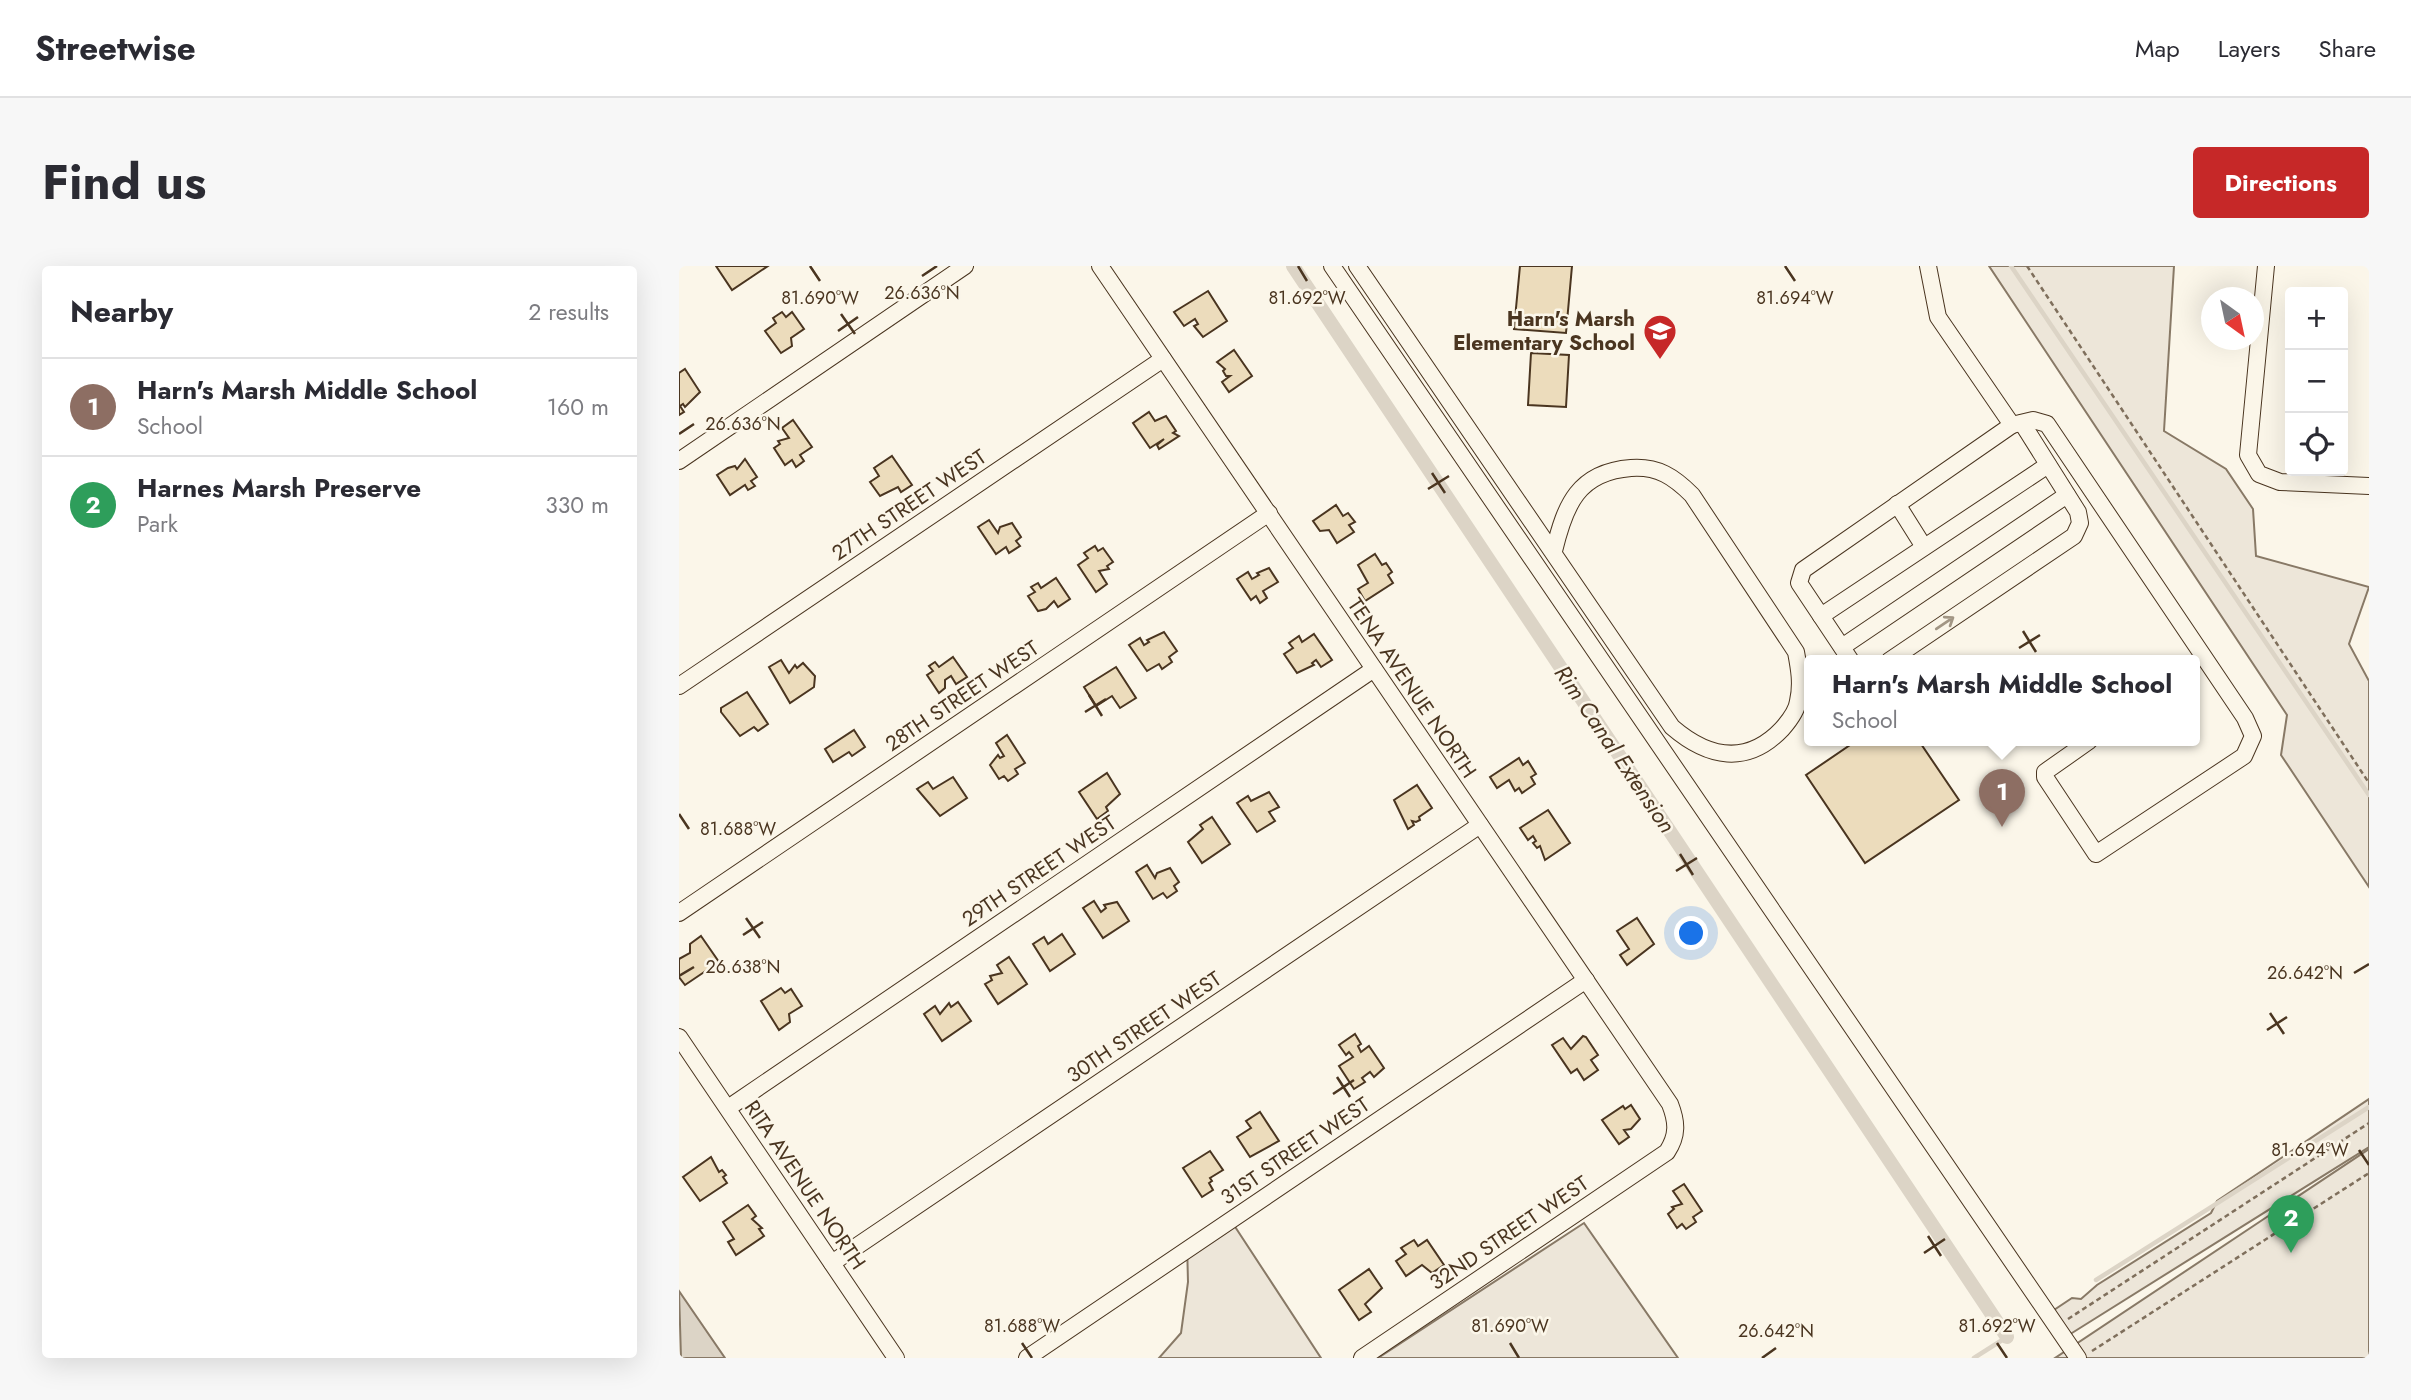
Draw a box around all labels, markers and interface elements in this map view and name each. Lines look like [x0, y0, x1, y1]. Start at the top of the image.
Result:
text: Streetwise [35, 25, 196, 72]
text: Map [2135, 31, 2180, 66]
text: Layers [2218, 31, 2280, 66]
text: Share [2318, 31, 2376, 66]
text: Find us [42, 147, 206, 217]
button: Directions [2193, 147, 2369, 218]
text: 26.636°N [884, 280, 960, 306]
text: 81.690°W [781, 285, 859, 311]
text: 81.692°W [1268, 285, 1346, 311]
text: 81.694°W [1756, 285, 1834, 311]
north arrow [2201, 287, 2264, 350]
map controls [2285, 287, 2348, 476]
button: + [2285, 287, 2348, 350]
text: Nearby [70, 290, 173, 333]
text: 2 results [528, 295, 609, 329]
place label: Harn's Marsh Elementary School [1453, 304, 1635, 358]
school or university icon: Harn's Marsh Elementary School [1641, 312, 1679, 361]
button: − [2285, 350, 2348, 413]
text: Harn's Marsh Middle School [137, 371, 477, 409]
text: 1 [87, 390, 99, 424]
text: 160 m [547, 390, 609, 424]
text: School [137, 409, 203, 443]
text: 26.636°N [705, 411, 781, 437]
button: locate [2285, 413, 2348, 476]
street label: 27TH STREET WEST [826, 442, 992, 568]
text: Harnes Marsh Preserve [137, 469, 421, 507]
text: 2 [85, 488, 101, 522]
text: 330 m [545, 488, 609, 522]
text: Park [137, 507, 178, 541]
street label: TENA AVENUE NORTH [1340, 592, 1484, 784]
one-way arrow [1935, 616, 1954, 630]
street label: 28TH STREET WEST [879, 633, 1045, 759]
popup [1804, 655, 2200, 746]
water label: Rim Canal Extension [1546, 658, 1684, 840]
text: Harn's Marsh Middle School [1832, 665, 2172, 703]
text: School [1832, 703, 1898, 737]
pin: 1 [1979, 769, 2025, 827]
street label: 29TH STREET WEST [956, 808, 1122, 934]
text: 81.688°W [700, 816, 776, 842]
your location [1674, 916, 1708, 950]
text: 26.638°N [706, 954, 781, 980]
text: 26.642°N [2267, 960, 2343, 986]
street label: 30TH STREET WEST [1061, 964, 1228, 1090]
street label: 31ST STREET WEST [1214, 1090, 1376, 1212]
street label: RITA AVENUE NORTH [737, 1094, 873, 1276]
text: 81.694°W [2271, 1137, 2349, 1163]
street label: 32ND STREET WEST [1423, 1168, 1595, 1297]
pin: 2 [2268, 1195, 2314, 1253]
text: 81.688°W [984, 1313, 1060, 1339]
text: 81.690°W [1471, 1313, 1549, 1339]
text: 81.692°W [1958, 1313, 2036, 1339]
text: 26.642°N [1738, 1318, 1814, 1344]

